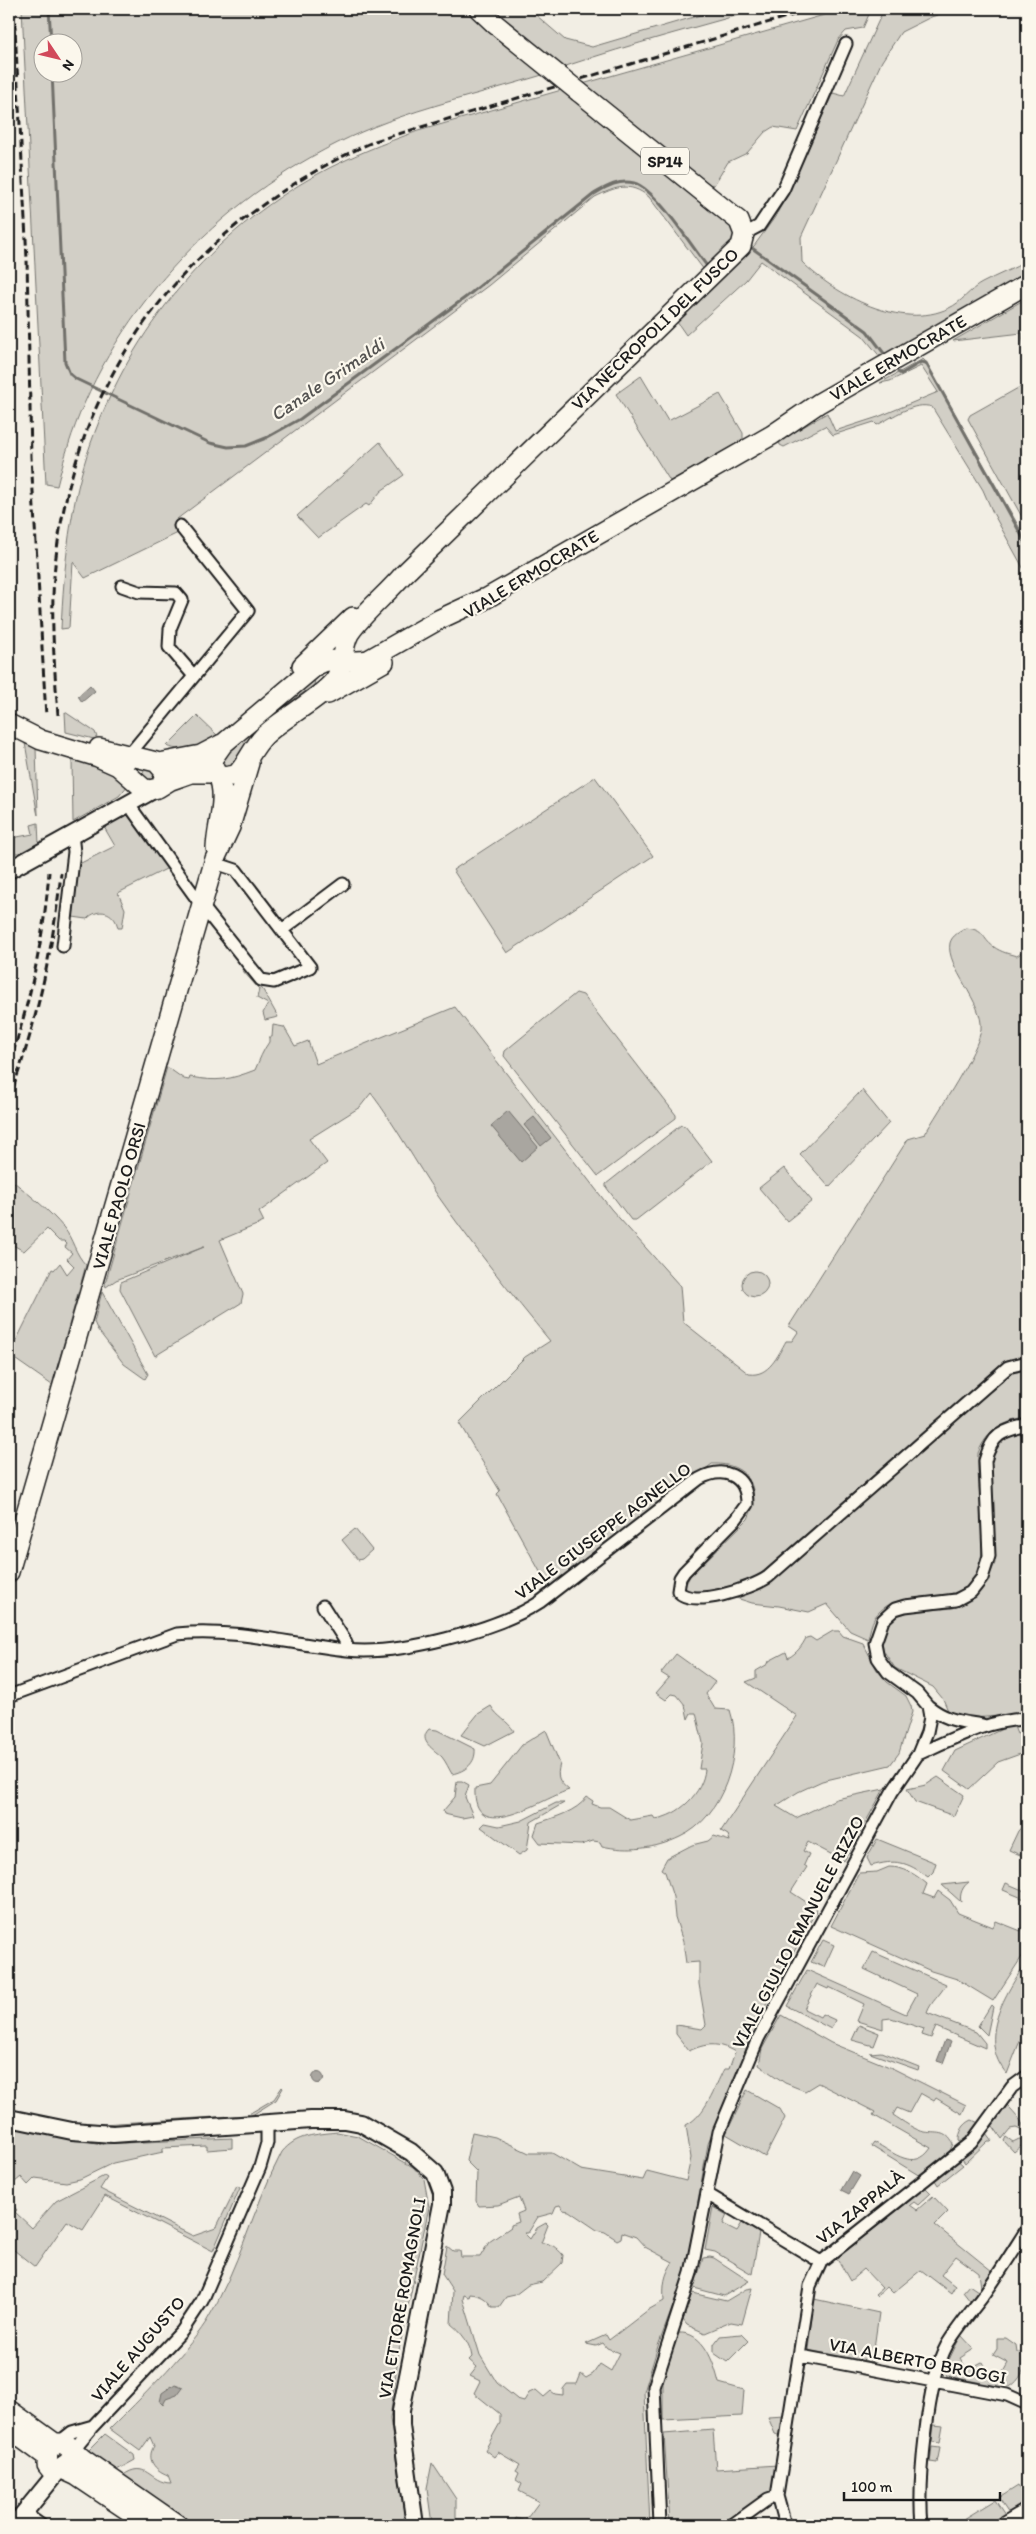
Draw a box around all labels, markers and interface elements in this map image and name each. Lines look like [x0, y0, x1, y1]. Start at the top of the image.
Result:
north arrow [32, 32, 82, 82]
text: N [59, 56, 78, 74]
road number: SP14 [641, 148, 689, 175]
street label: VIA NECROPOLI DEL FUSCO [567, 243, 743, 415]
street label: VIALE ERMOCRATE [826, 310, 970, 406]
water label: Canale Grimaldi [266, 332, 390, 426]
street label: VIALE ERMOCRATE [459, 525, 603, 623]
street label: VIALE PAOLO ORSI [87, 1120, 151, 1272]
street label: VIALE GIUSEPPE AGNELLO [511, 1458, 695, 1604]
street label: VIALE GIULIO EMANUELE RIZZO [727, 1812, 869, 2052]
street label: VIA ZAPPALÀ [811, 2164, 909, 2249]
street label: VIA ETTORE ROMAGNOLI [373, 2196, 431, 2400]
street label: VIALE AUGUSTO [86, 2292, 190, 2406]
street label: VIA ALBERTO BROGGI [827, 2333, 1009, 2389]
scale bar [844, 2469, 1000, 2501]
text: 100 m [851, 2478, 893, 2496]

